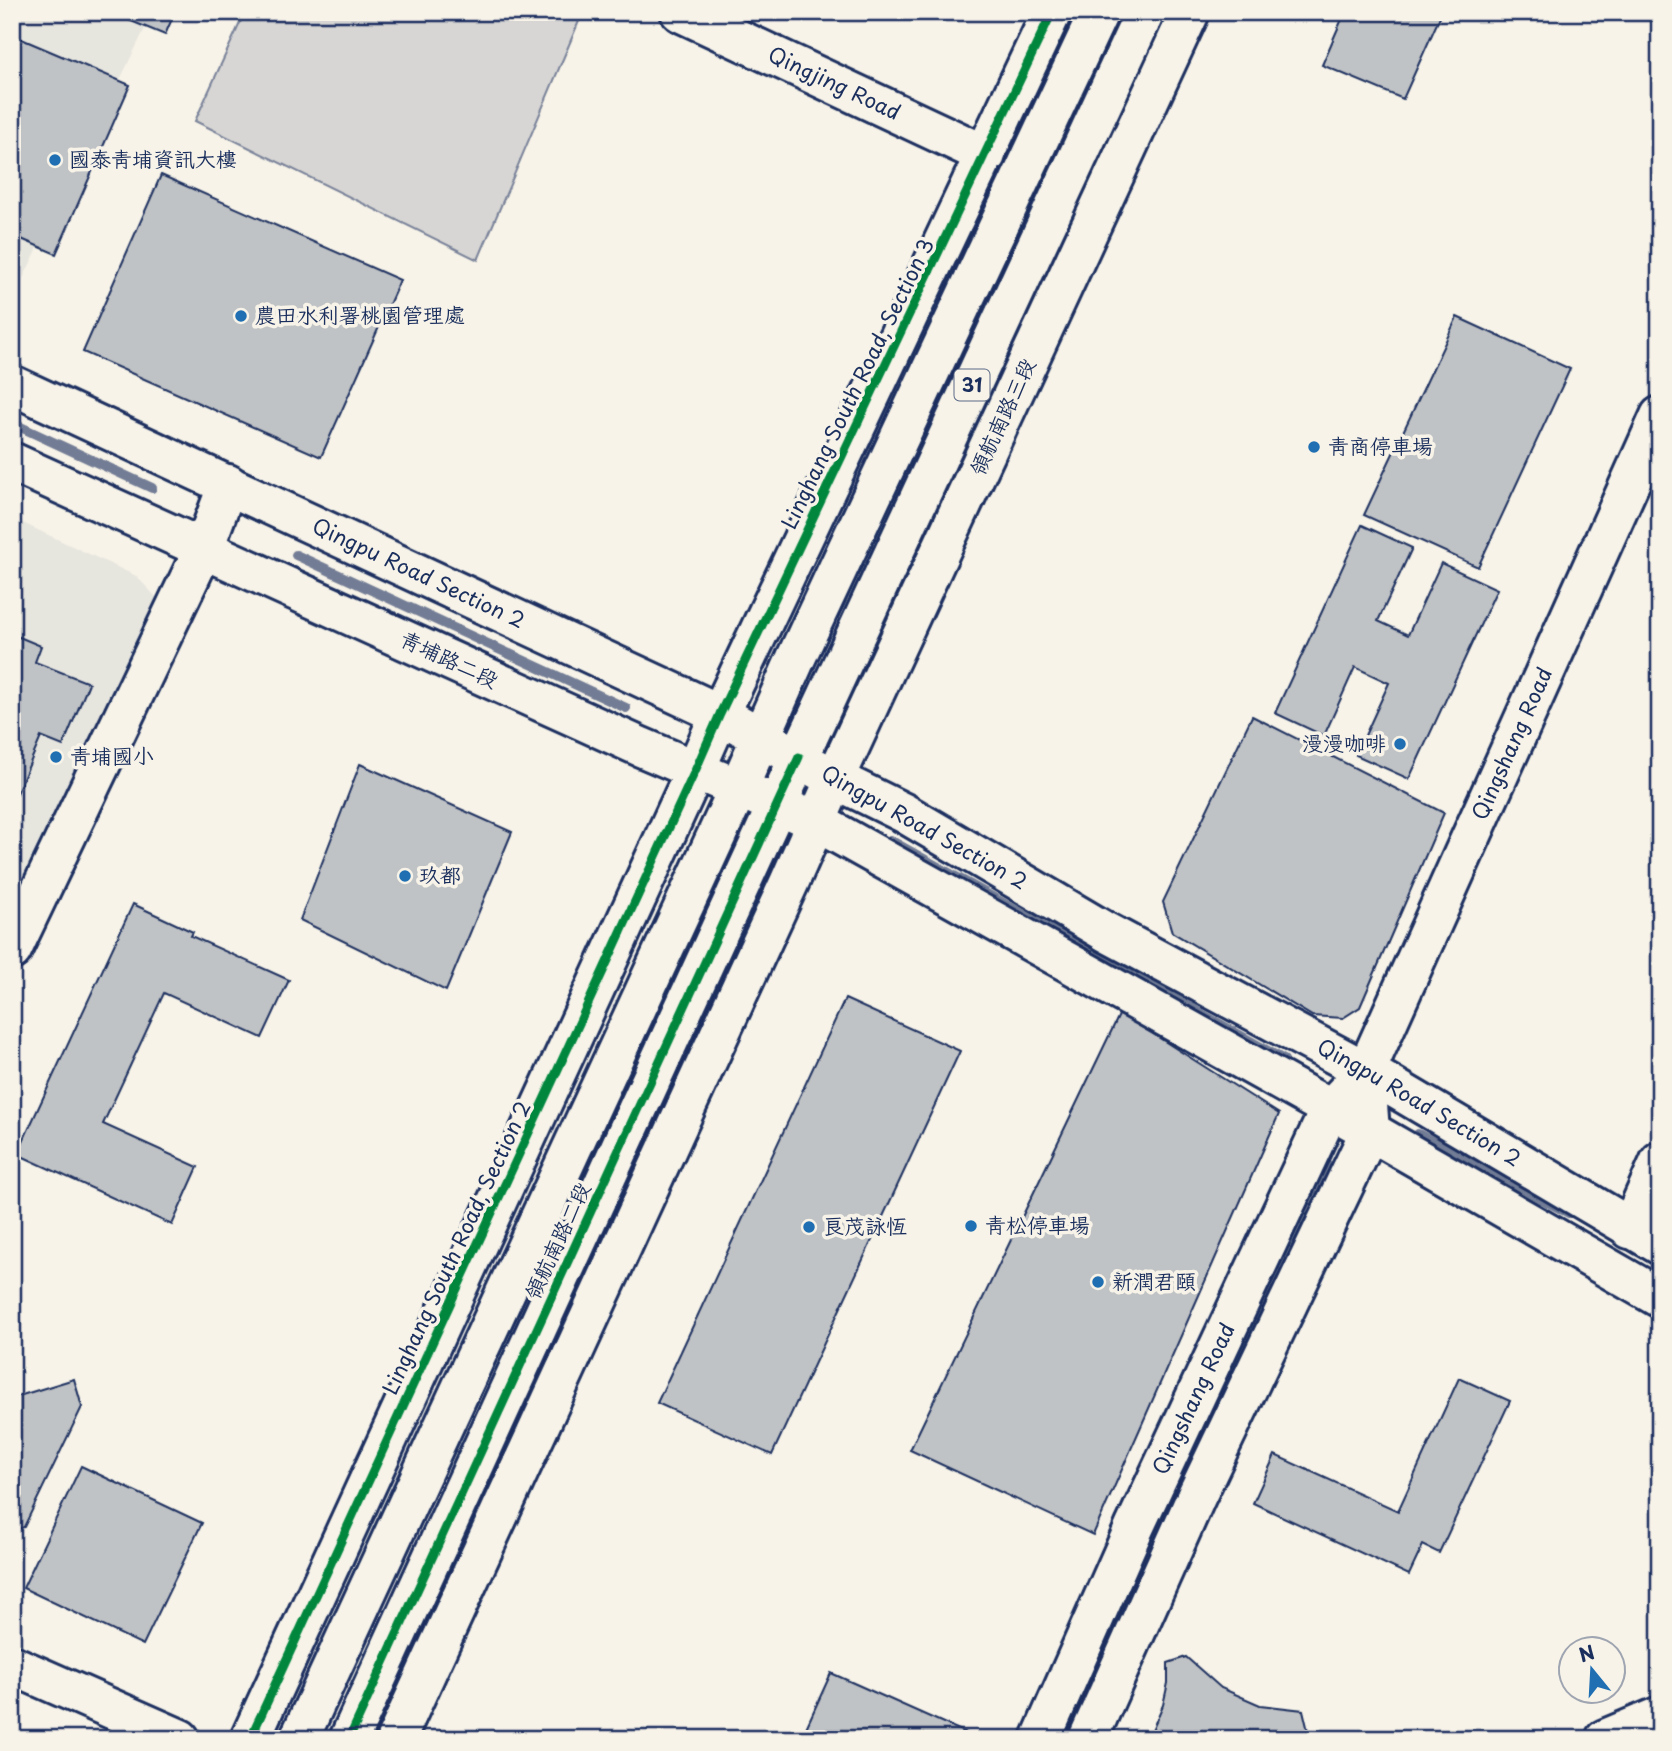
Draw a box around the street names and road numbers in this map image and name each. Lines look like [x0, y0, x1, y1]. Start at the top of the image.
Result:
street label: Qingjing Road [763, 37, 906, 127]
street label: Linghang South Road, Section 3 [772, 232, 941, 534]
street label: 領航南路三段 [960, 352, 1042, 480]
road number: 31 [954, 370, 990, 400]
street label: Qingpu Road Section 2 [307, 509, 531, 635]
street label: 青埔路二段 [396, 621, 504, 695]
street label: Qingshang Road [1463, 662, 1559, 825]
street label: Qingpu Road Section 2 [816, 756, 1034, 896]
street label: Qingpu Road Section 2 [1312, 1030, 1528, 1173]
street label: Linghang South Road, Section 2 [373, 1095, 538, 1399]
street label: 領航南路二段 [515, 1176, 597, 1304]
street label: Qingshang Road [1143, 1317, 1242, 1479]

